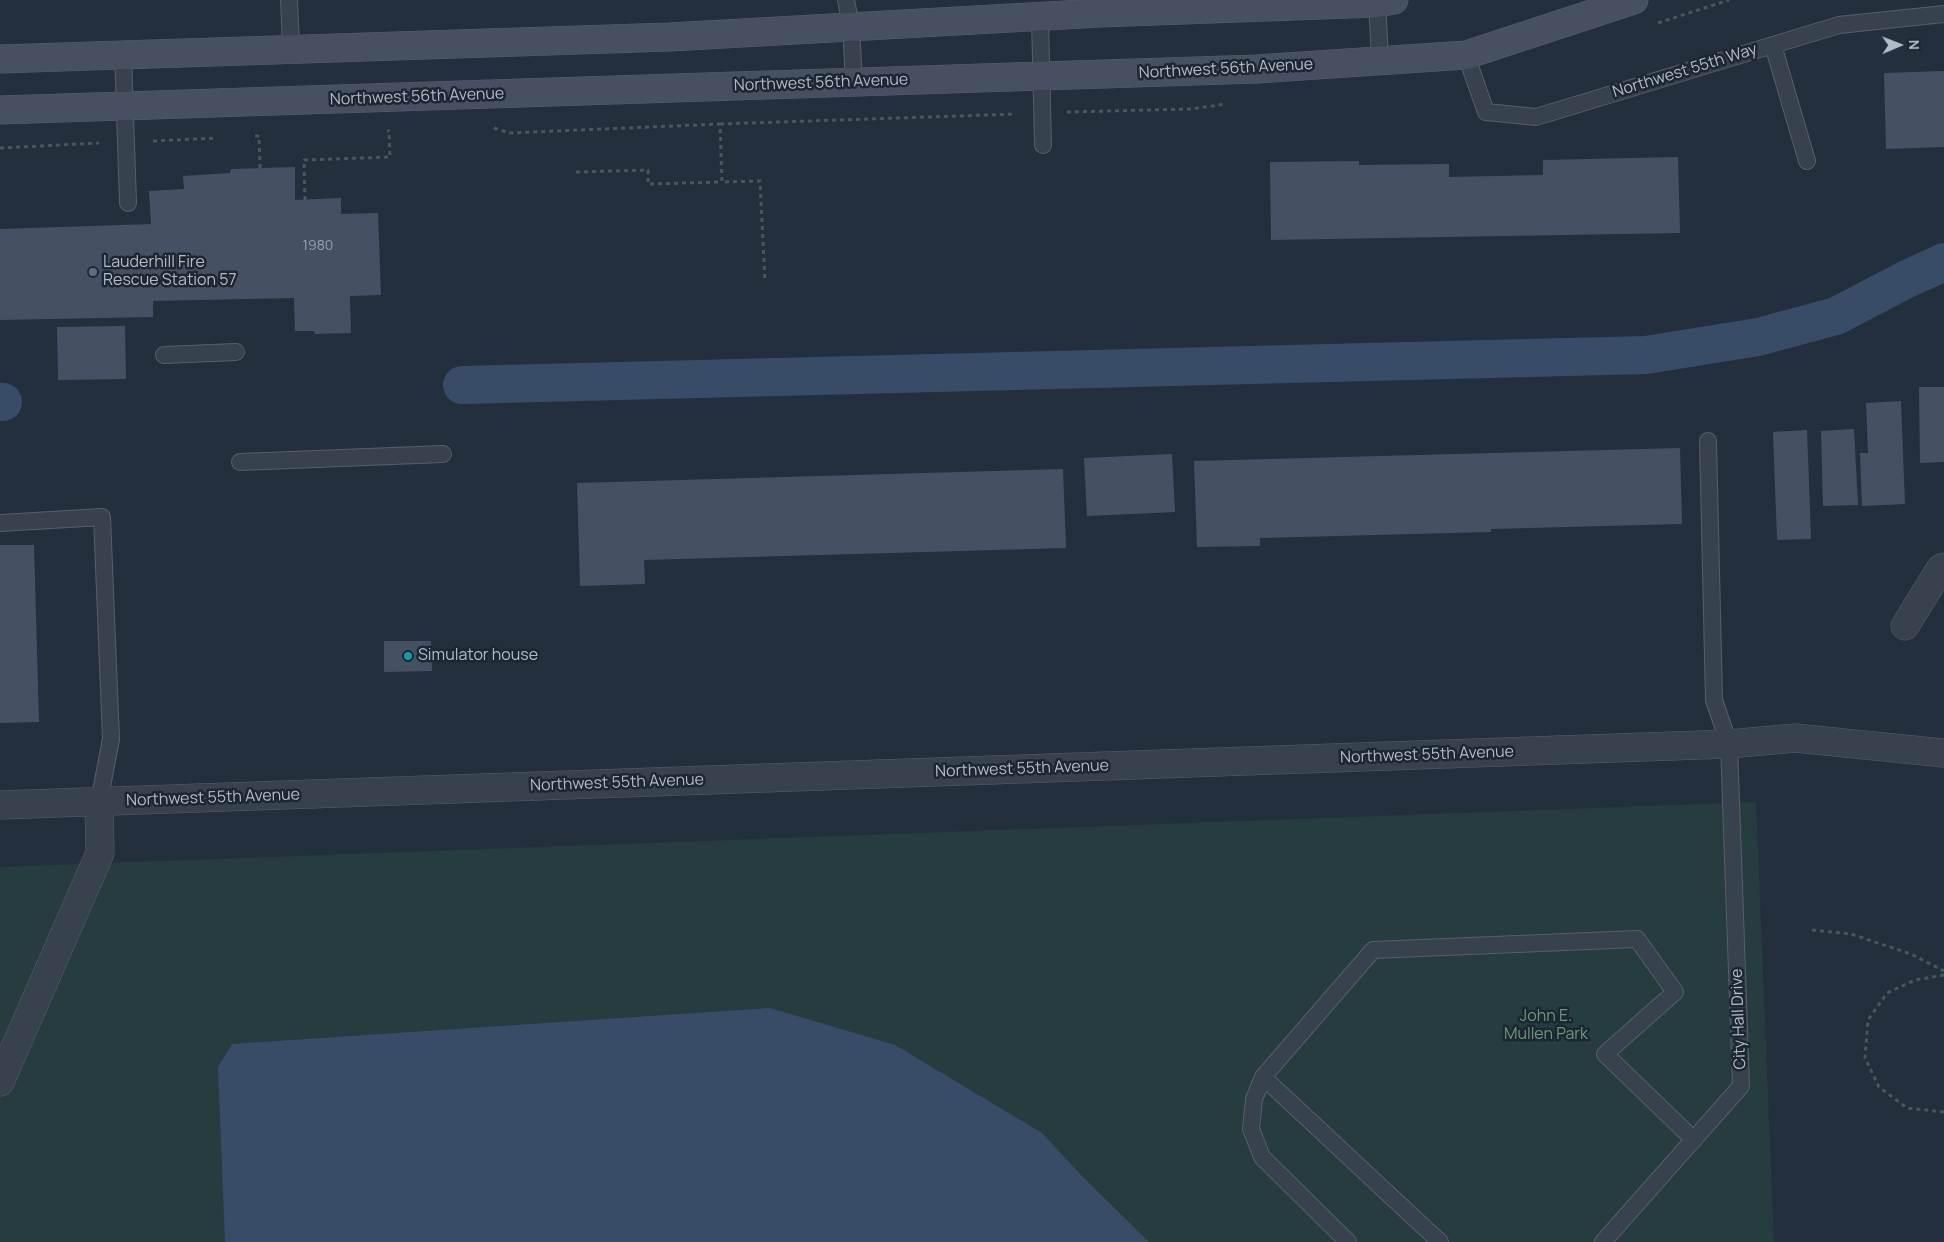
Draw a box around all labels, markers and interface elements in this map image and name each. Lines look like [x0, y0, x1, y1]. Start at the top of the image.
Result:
north arrow [1874, 20, 1924, 70]
street label: Northwest 55th Way [1610, 40, 1760, 102]
text: N [1905, 40, 1924, 50]
street label: Northwest 56th Avenue [1138, 55, 1314, 83]
street label: Northwest 56th Avenue [733, 70, 909, 96]
street label: Northwest 56th Avenue [329, 84, 505, 110]
house number: 1980 [303, 238, 333, 254]
place label: Lauderhill Fire Rescue Station 57 [103, 253, 236, 291]
marker: Lauderhill Fire Rescue Station 57 [87, 266, 99, 278]
place label: Simulator house [418, 646, 538, 666]
marker: Simulator house [402, 650, 414, 662]
street label: Northwest 55th Avenue [1340, 742, 1514, 768]
street label: Northwest 55th Avenue [935, 756, 1109, 782]
street label: Northwest 55th Avenue [530, 770, 704, 796]
street label: Northwest 55th Avenue [126, 785, 300, 811]
street label: City Hall Drive [1728, 968, 1750, 1070]
park label: John E. Mullen Park [1504, 1007, 1588, 1045]

